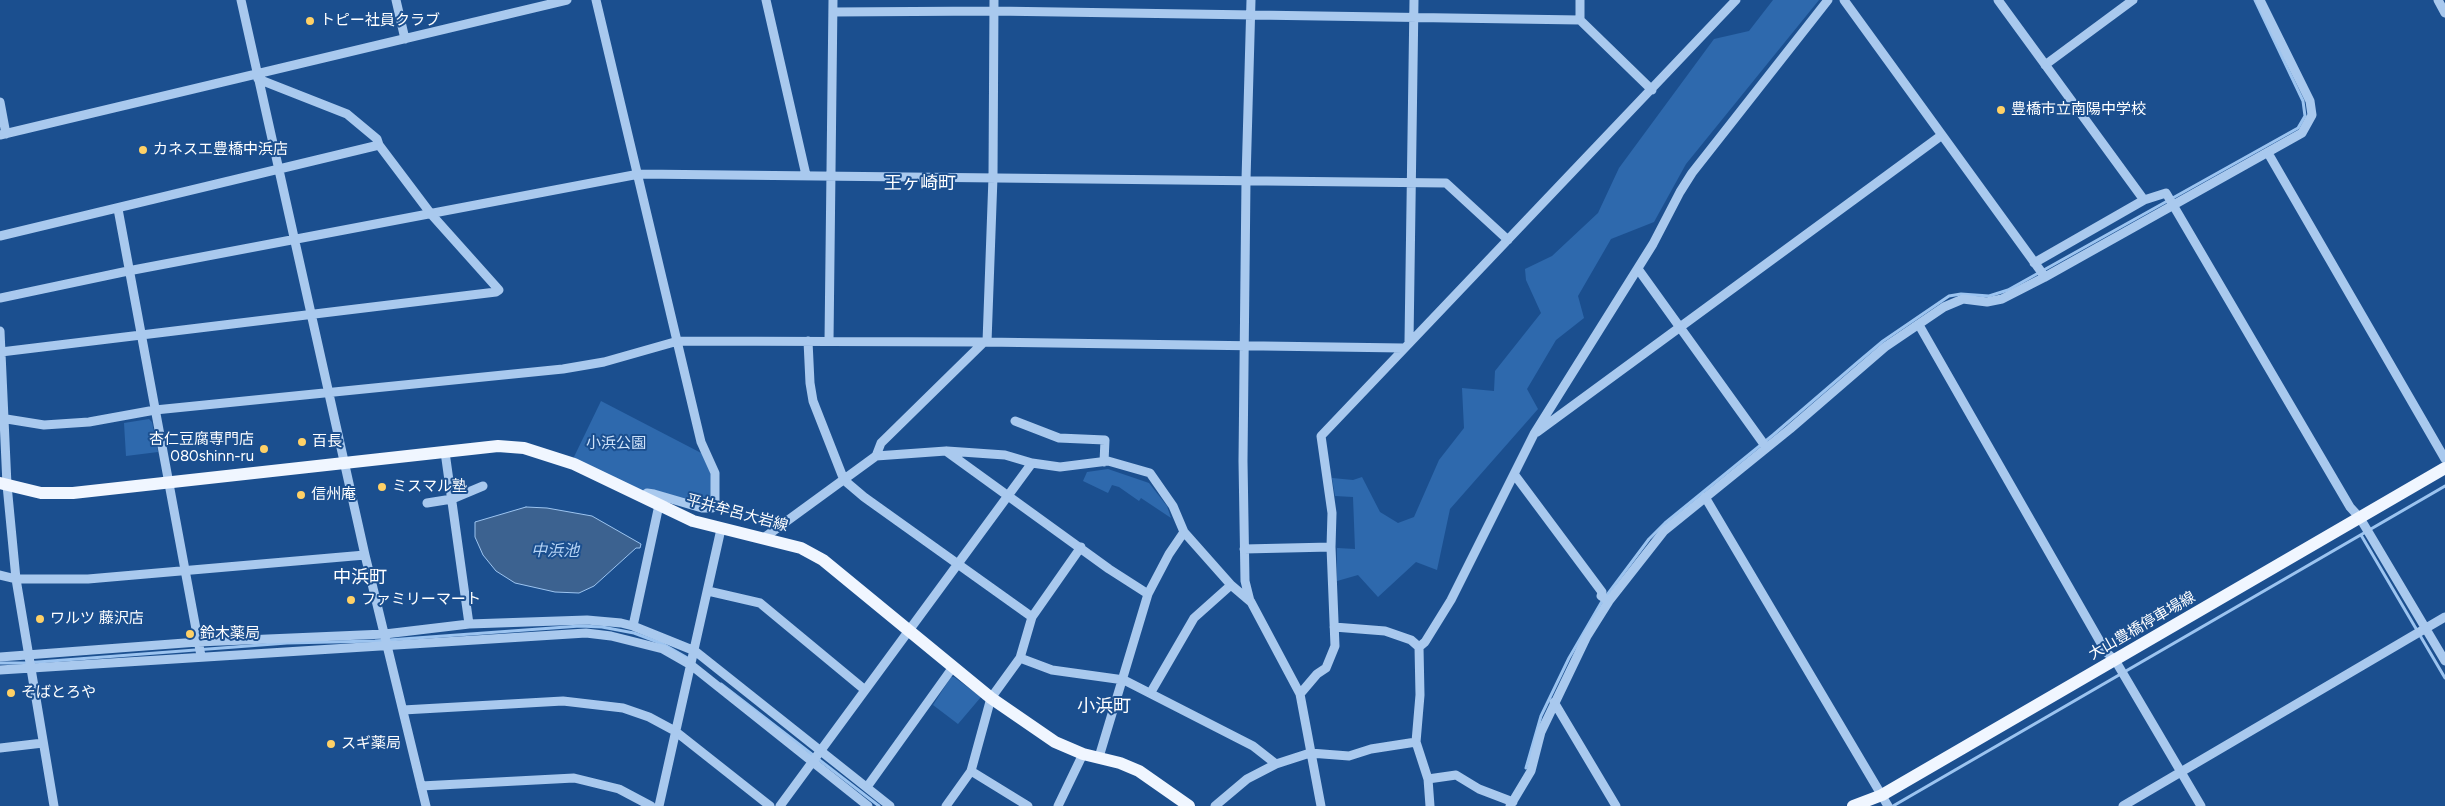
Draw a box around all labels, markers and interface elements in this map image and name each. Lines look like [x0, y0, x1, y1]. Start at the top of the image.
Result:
place label: トピー社員クラブ [320, 12, 440, 30]
marker: トピー社員クラブ [304, 15, 316, 27]
place label: 豊橋市立南陽中学校 [2011, 101, 2146, 119]
marker: 豊橋市立南陽中学校 [1995, 104, 2007, 116]
place label: カネスエ豊橋中浜店 [153, 141, 288, 159]
marker: カネスエ豊橋中浜店 [137, 144, 149, 156]
district label: 王ヶ崎町 [884, 173, 956, 195]
place label: 杏仁豆腐専門店 080shinn-ru [149, 431, 254, 466]
place label: 百長 [312, 433, 342, 451]
park label: 小浜公園 [586, 435, 646, 453]
marker: 百長 [296, 436, 308, 448]
marker: 杏仁豆腐専門店 080shinn-ru [258, 443, 270, 455]
place label: ミスマル塾 [392, 478, 467, 496]
marker: ミスマル塾 [376, 481, 388, 493]
place label: 信州庵 [311, 486, 356, 504]
marker: 信州庵 [295, 489, 307, 501]
street label: 平井牟呂大岩線 [684, 491, 790, 535]
water label: 中浜池 [531, 541, 579, 561]
district label: 中浜町 [333, 567, 387, 589]
street label: 大山豊橋停車場線 [2086, 588, 2198, 664]
place label: ファミリーマート [361, 591, 481, 609]
marker: ファミリーマート [345, 594, 357, 606]
place label: ワルツ 藤沢店 [50, 610, 144, 628]
marker: ワルツ 藤沢店 [34, 613, 46, 625]
place label: 鈴木薬局 [200, 625, 260, 643]
marker: 鈴木薬局 [184, 628, 196, 640]
place label: そばとろや [21, 684, 96, 702]
marker: そばとろや [5, 687, 17, 699]
district label: 小浜町 [1077, 696, 1131, 718]
place label: スギ薬局 [341, 735, 401, 753]
marker: スギ薬局 [325, 738, 337, 750]

